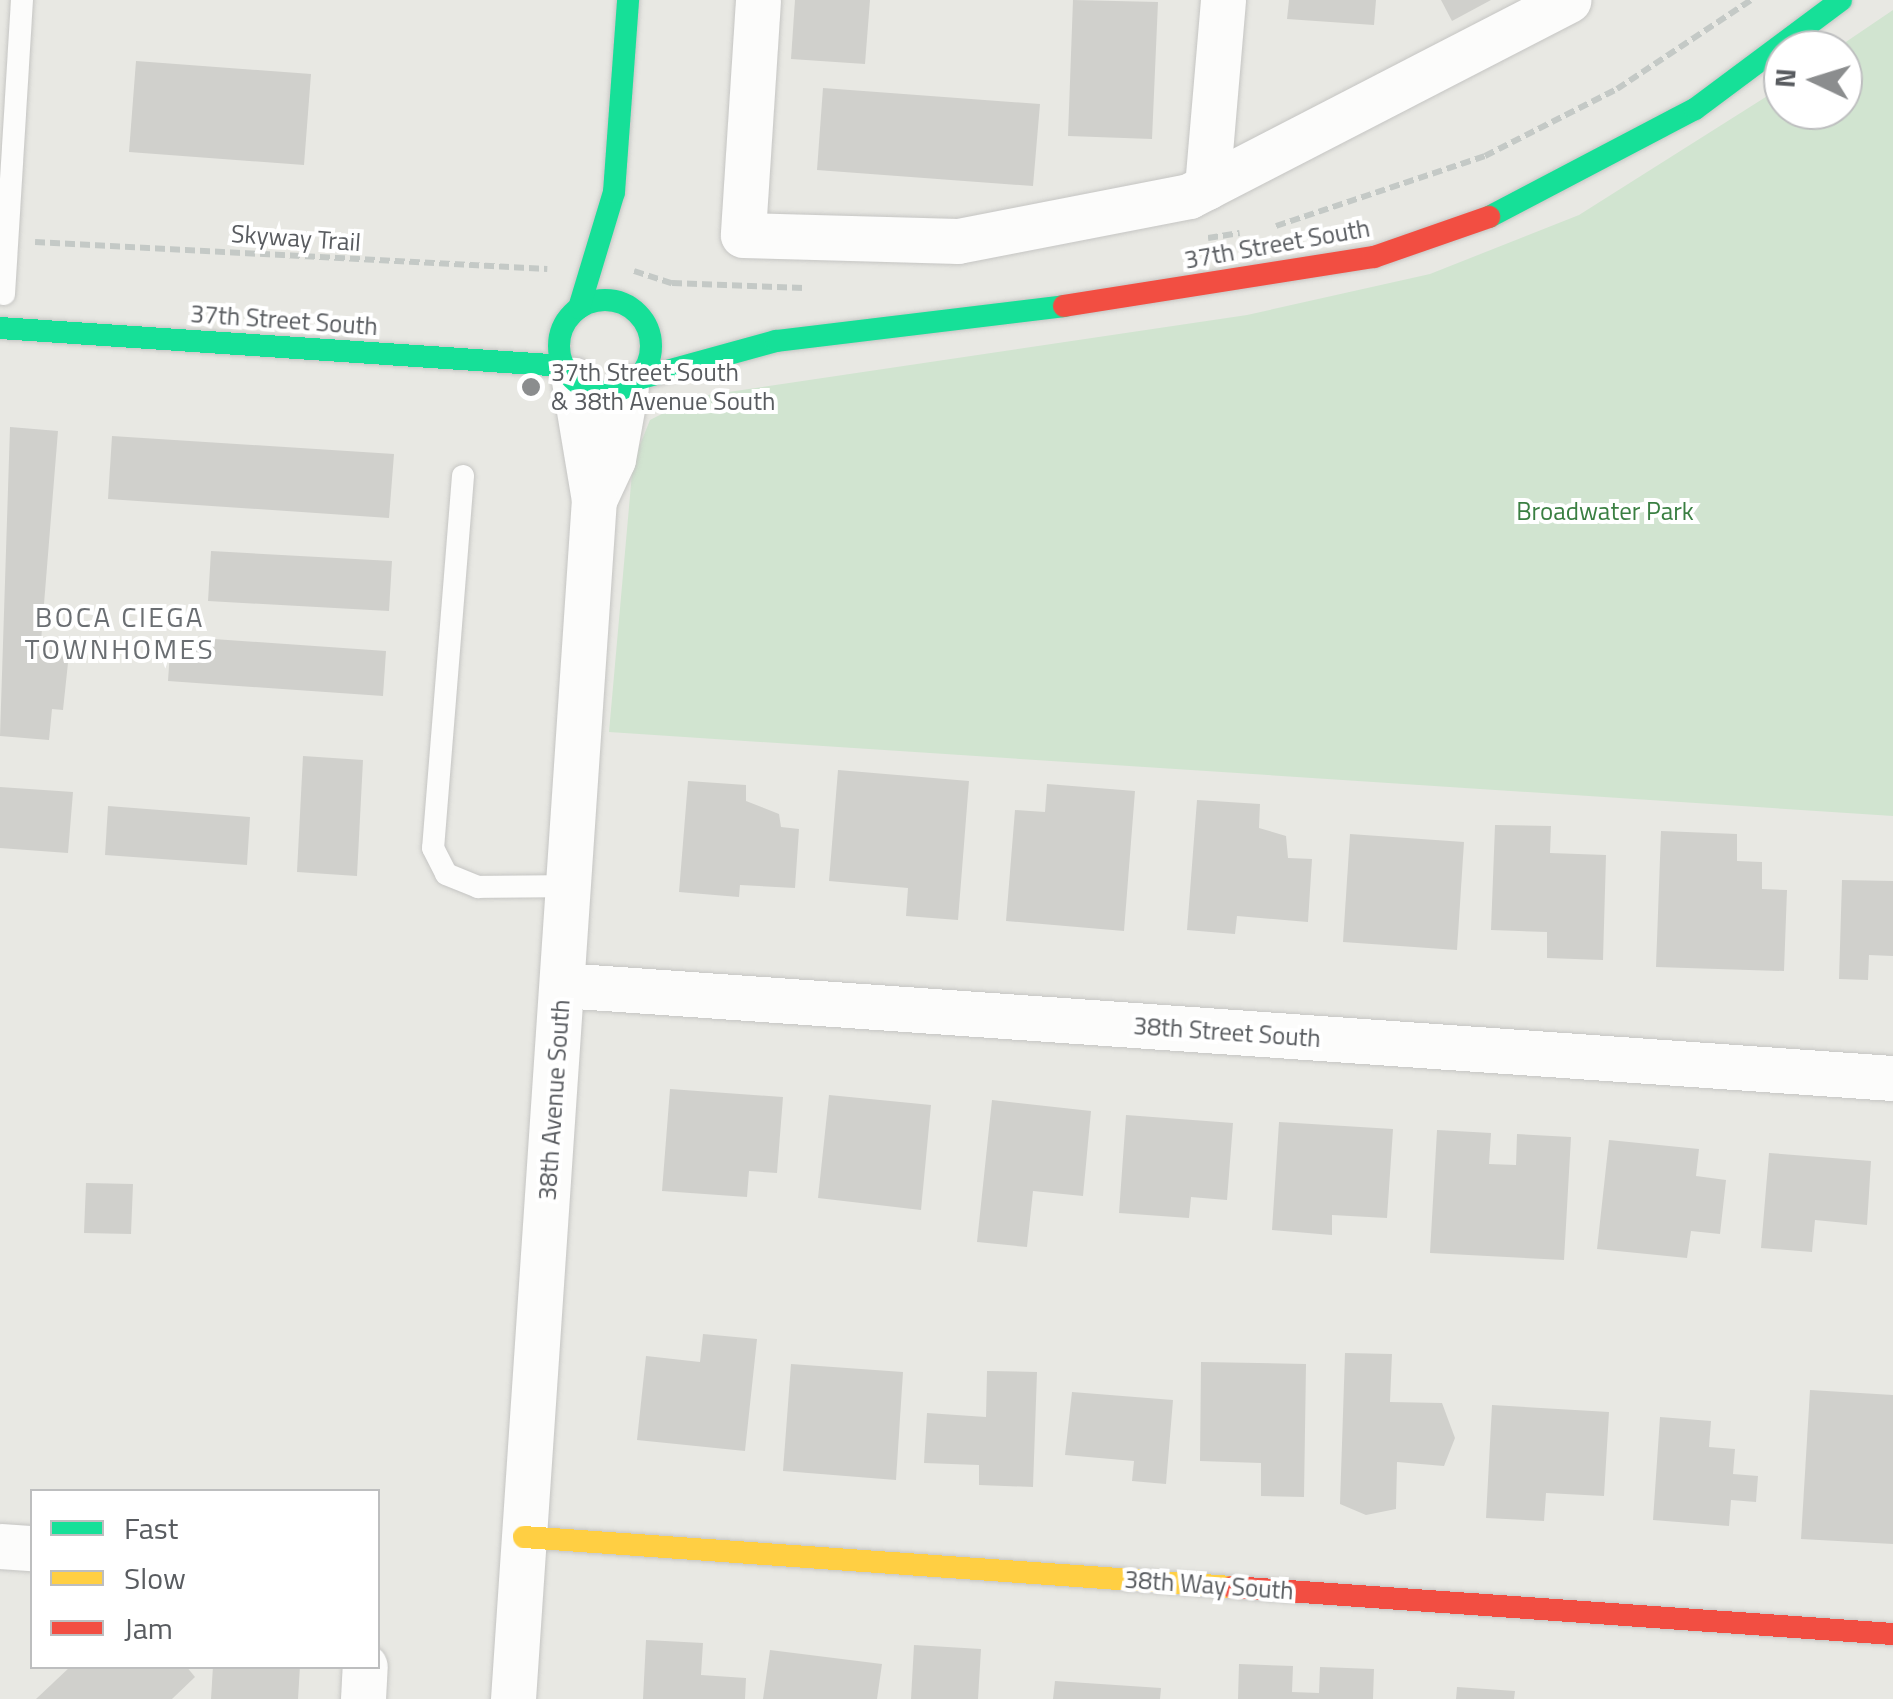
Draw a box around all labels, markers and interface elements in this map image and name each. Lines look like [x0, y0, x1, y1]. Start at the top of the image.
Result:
north arrow [1763, 30, 1863, 130]
text: N [1762, 67, 1807, 89]
street label: 37th Street South [1182, 213, 1372, 275]
street label: Skyway Trail [230, 219, 362, 257]
street label: 37th Street South [189, 298, 379, 342]
place label: 37th Street South & 38th Avenue South [551, 358, 775, 417]
marker: 37th Street South & 38th Avenue South [520, 376, 542, 398]
park label: Broadwater Park [1516, 496, 1694, 526]
district label: BOCA CIEGA TOWNHOMES [25, 600, 215, 666]
street label: 38th Avenue South [532, 998, 576, 1202]
street label: 38th Street South [1132, 1010, 1322, 1054]
legend [30, 1489, 380, 1669]
text: Fast [124, 1505, 178, 1551]
text: Slow [124, 1555, 186, 1601]
street label: 38th Way South [1123, 1564, 1295, 1606]
text: Jam [124, 1605, 173, 1651]

